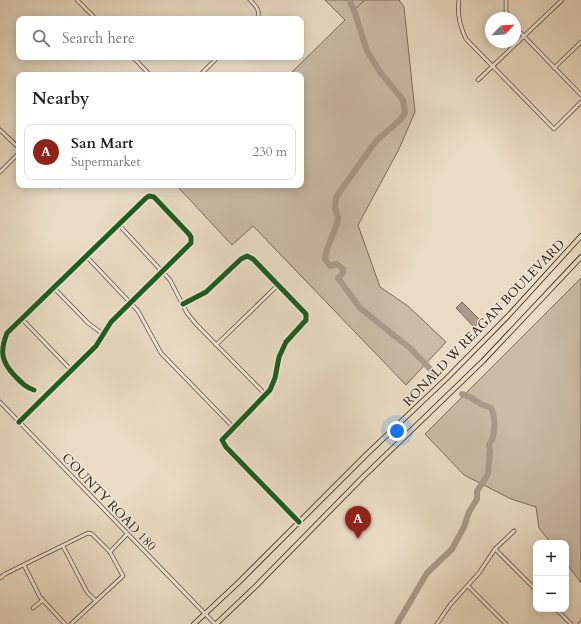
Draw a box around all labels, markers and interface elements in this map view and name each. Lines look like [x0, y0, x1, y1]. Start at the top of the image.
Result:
north arrow [485, 12, 521, 48]
search box [16, 16, 304, 60]
icon: search [30, 27, 52, 49]
text: Search here [62, 28, 135, 48]
text: Nearby [32, 87, 89, 110]
text: San Mart [71, 133, 133, 153]
text: A [41, 143, 51, 161]
text: 230 m [253, 143, 287, 161]
text: Supermarket [71, 153, 141, 171]
street label: RONALD W REAGAN BOULEVARD [399, 236, 569, 410]
your location [387, 421, 407, 441]
street label: COUNTY ROAD 180 [58, 449, 161, 555]
pin: A [345, 506, 371, 539]
map controls [533, 540, 569, 612]
button: + [533, 540, 569, 576]
button: − [533, 576, 569, 612]

